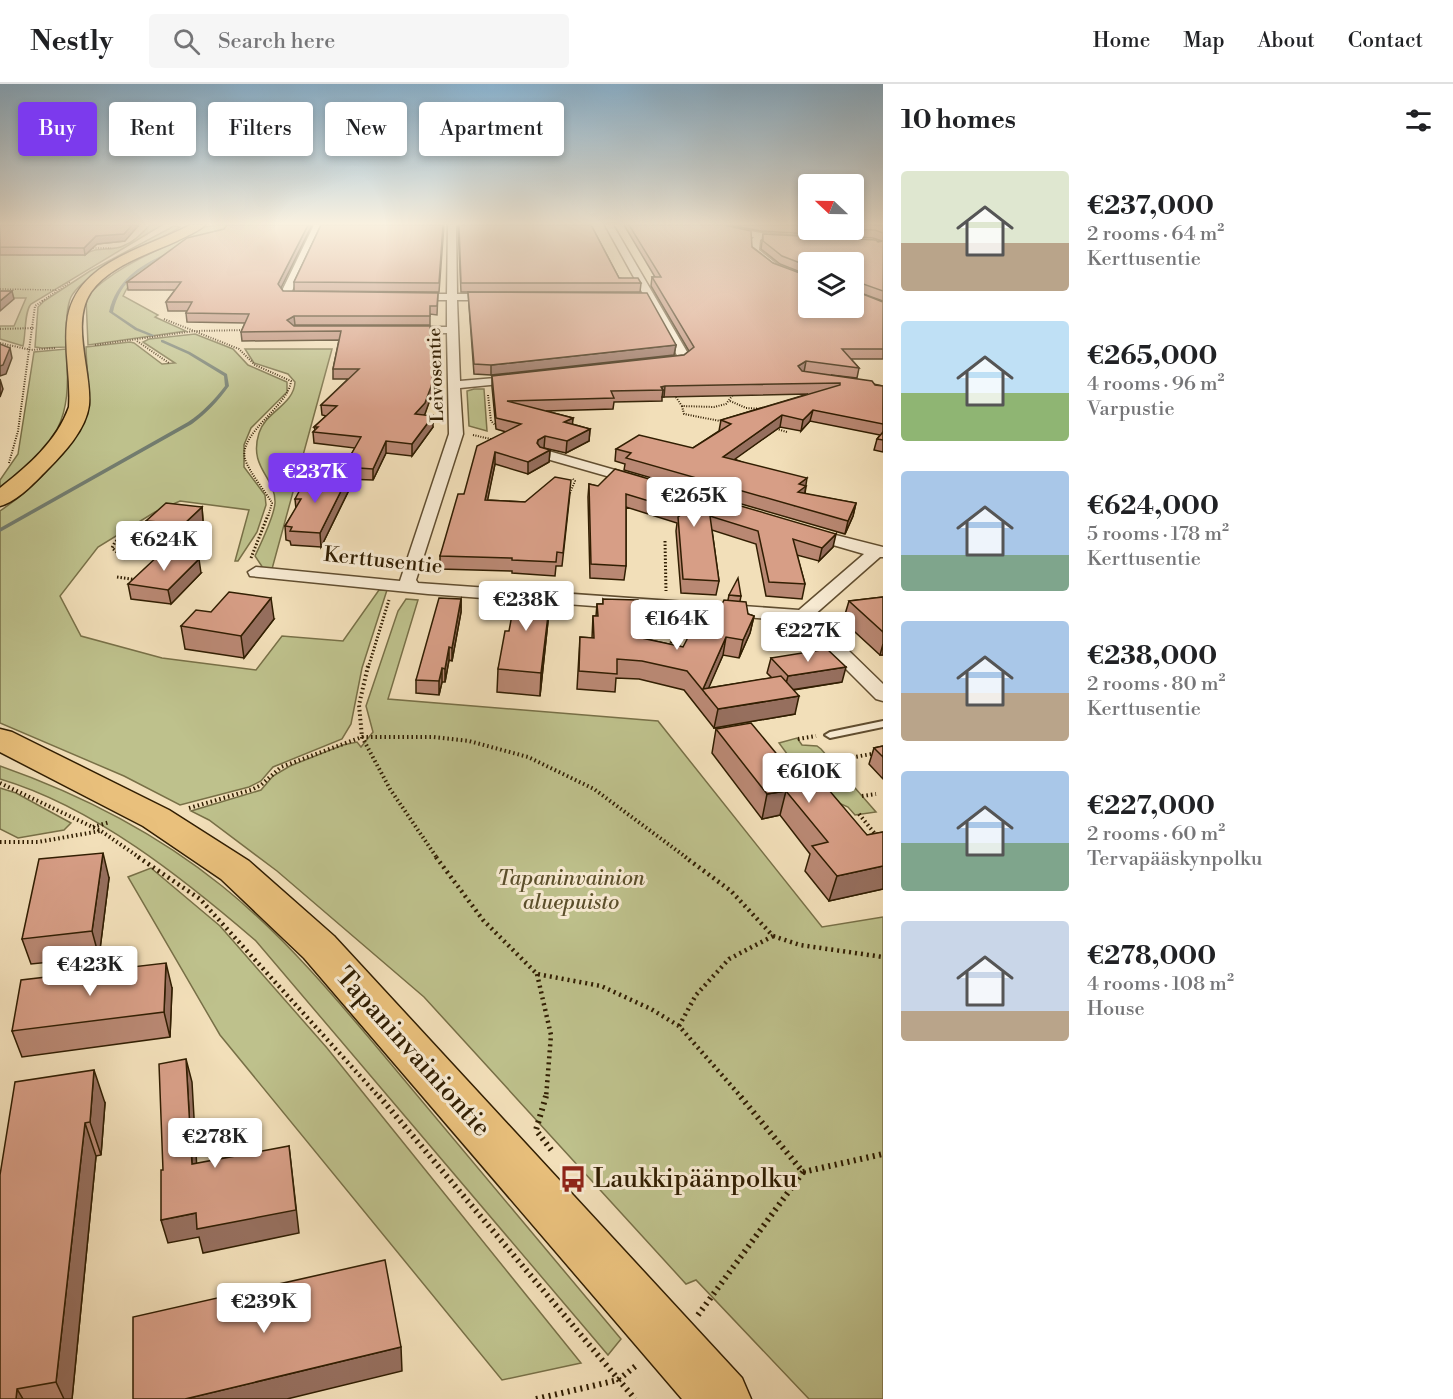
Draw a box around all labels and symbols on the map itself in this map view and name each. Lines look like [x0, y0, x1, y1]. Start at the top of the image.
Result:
north arrow [798, 174, 864, 240]
street label: Leivosentie [423, 327, 449, 423]
pin: €237K [273, 453, 357, 504]
pin: €265K [652, 477, 736, 528]
pin: €624K [122, 521, 206, 572]
street label: Kerttusentie [322, 542, 444, 580]
pin: €238K [484, 581, 568, 632]
pin: €164K [635, 600, 719, 651]
pin: €227K [766, 612, 850, 663]
pin: €610K [767, 753, 851, 804]
park label: Tapaninvainion aluepuisto [497, 866, 645, 916]
pin: €423K [48, 946, 132, 997]
street label: Tapaninvainiontie [328, 961, 498, 1143]
pin: €278K [173, 1118, 257, 1169]
place label: Laukkipäänpolku [593, 1163, 797, 1195]
bus stop icon: Laukkipäänpolku [558, 1164, 588, 1194]
pin: €239K [222, 1283, 306, 1334]

